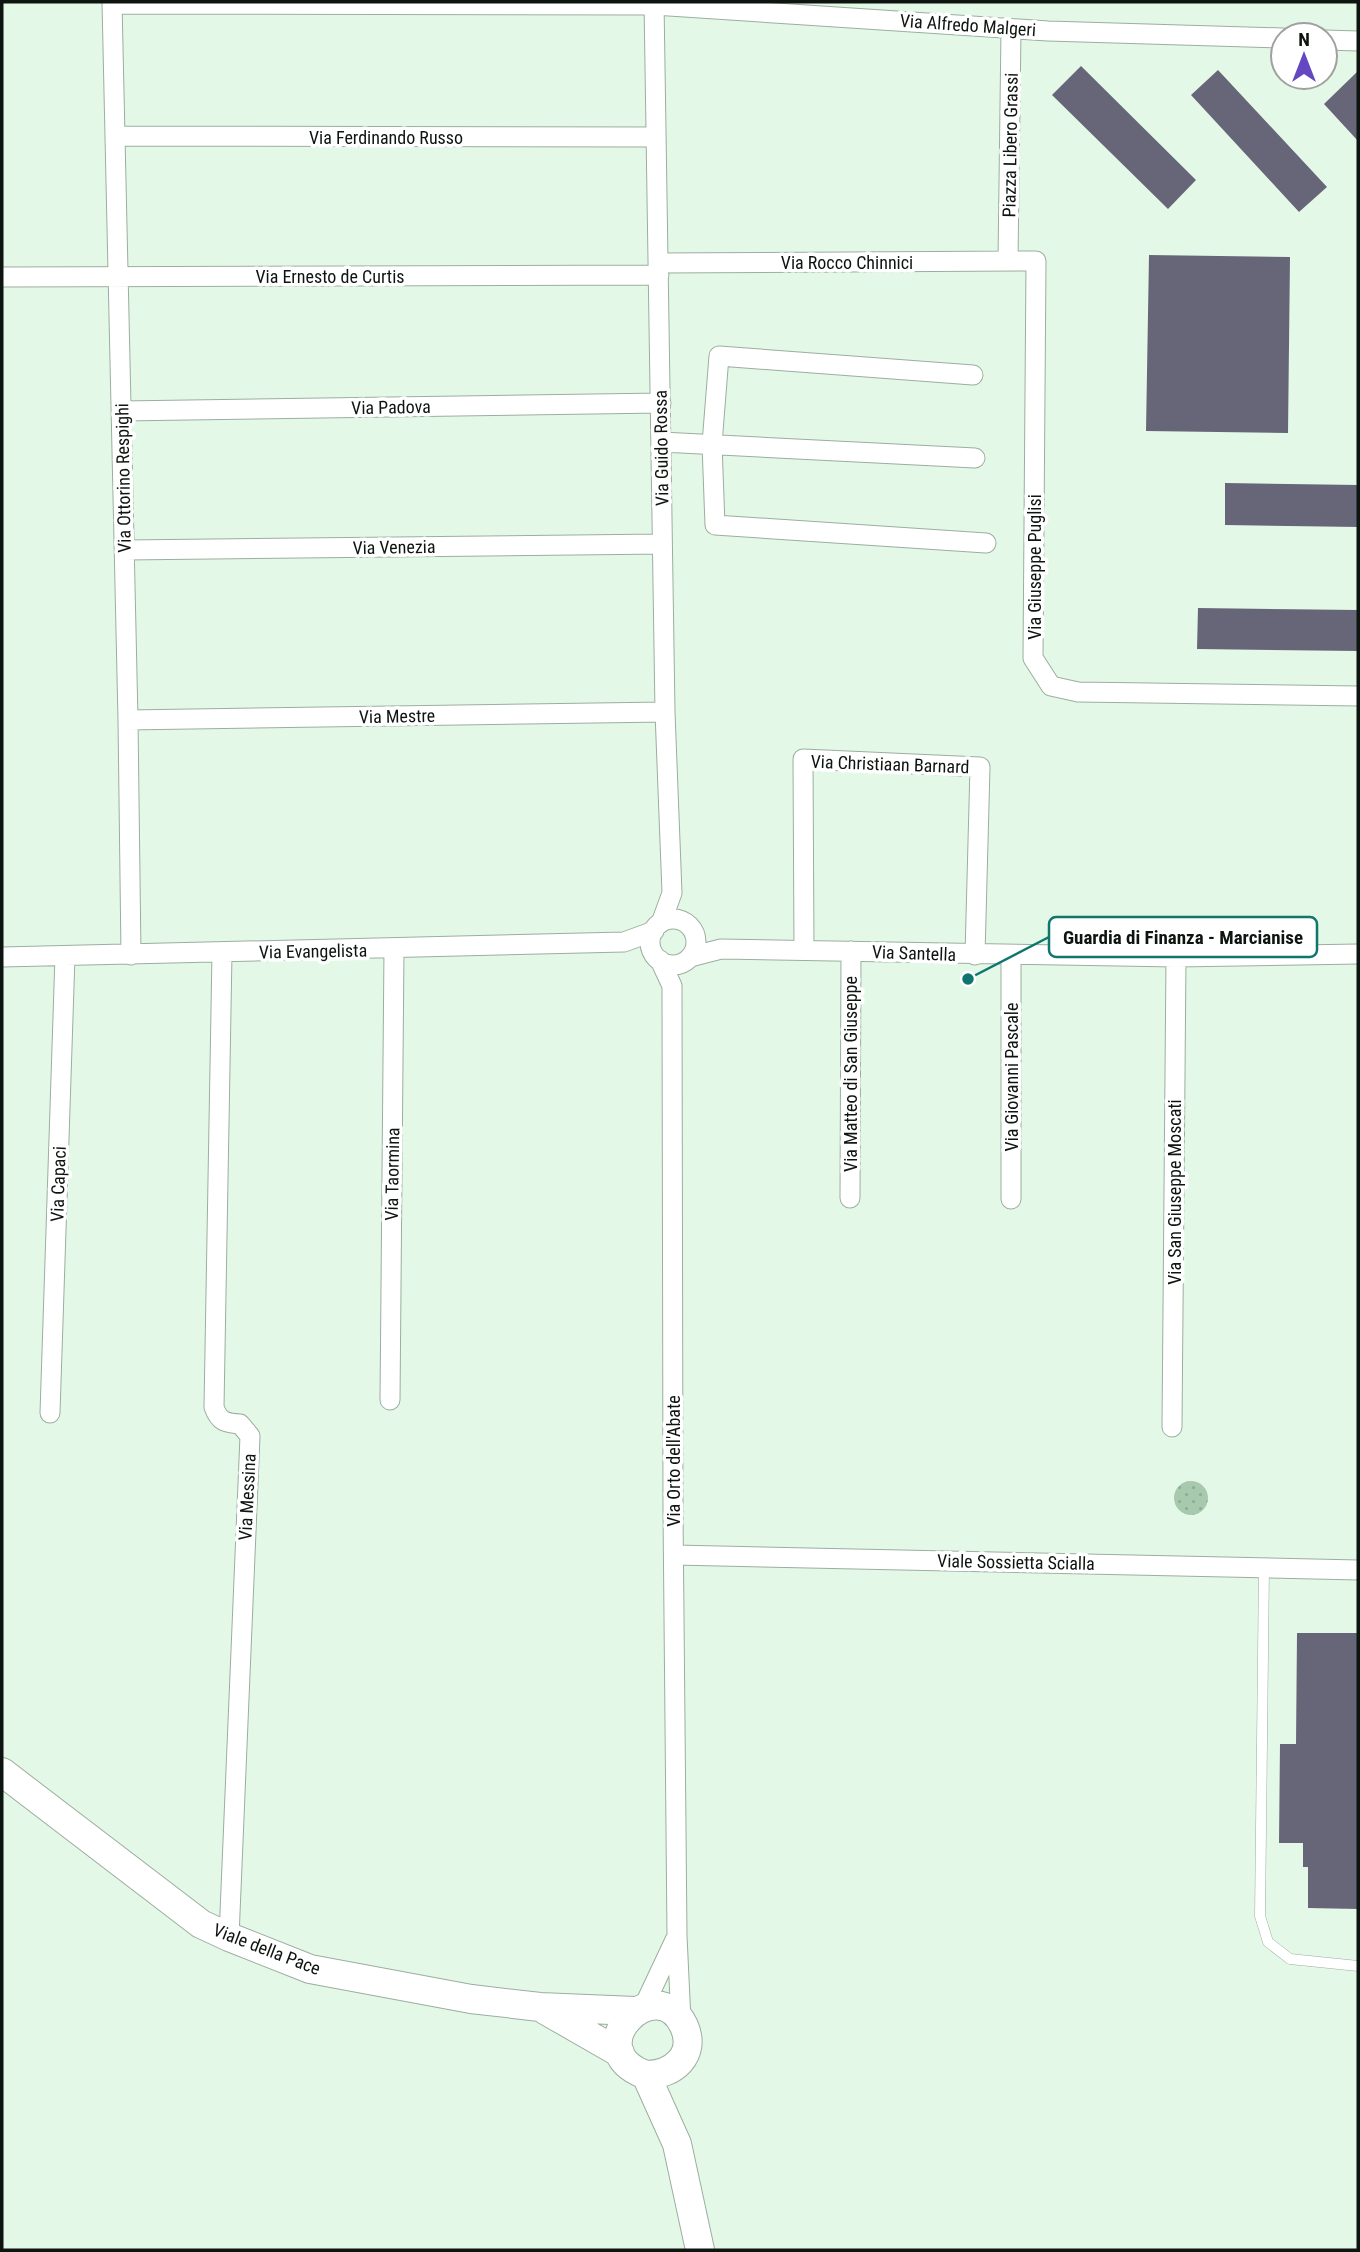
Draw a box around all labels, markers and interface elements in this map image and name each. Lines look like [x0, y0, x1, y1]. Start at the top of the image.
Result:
street label: Via Alfredo Malgeri [899, 10, 1037, 40]
north arrow [1269, 21, 1339, 91]
text: N [1298, 28, 1310, 51]
street label: Piazza Libero Grassi [998, 72, 1022, 218]
street label: Via Ferdinando Russo [309, 127, 463, 148]
street label: Via Rocco Chinnici [781, 252, 913, 273]
street label: Via Ernesto de Curtis [255, 266, 405, 287]
street label: Via Guido Rossa [649, 390, 673, 506]
street label: Via Padova [351, 396, 431, 418]
street label: Via Ottorino Respighi [111, 403, 135, 553]
street label: Via Giuseppe Puglisi [1024, 494, 1045, 640]
street label: Via Venezia [352, 536, 436, 558]
street label: Via Mestre [359, 705, 435, 727]
street label: Via Christiaan Barnard [810, 751, 970, 777]
callout: Guardia di Finanza - Marcianise [1049, 917, 1317, 957]
text: Guardia di Finanza - Marcianise [1063, 926, 1303, 949]
street label: Via Evangelista [259, 940, 367, 962]
street label: Via Santella [872, 941, 956, 965]
street label: Via Matteo di San Giuseppe [840, 976, 861, 1172]
street label: Via Giovanni Pascale [1001, 1003, 1022, 1151]
street label: Via San Giuseppe Moscati [1164, 1099, 1185, 1285]
street label: Via Taormina [381, 1127, 403, 1221]
street label: Via Capaci [46, 1146, 70, 1222]
street label: Via Orto dell'Abate [663, 1395, 684, 1527]
street label: Via Messina [234, 1453, 260, 1541]
street label: Viale Sossietta Scialla [937, 1550, 1095, 1574]
street label: Viale della Pace [210, 1919, 324, 1979]

